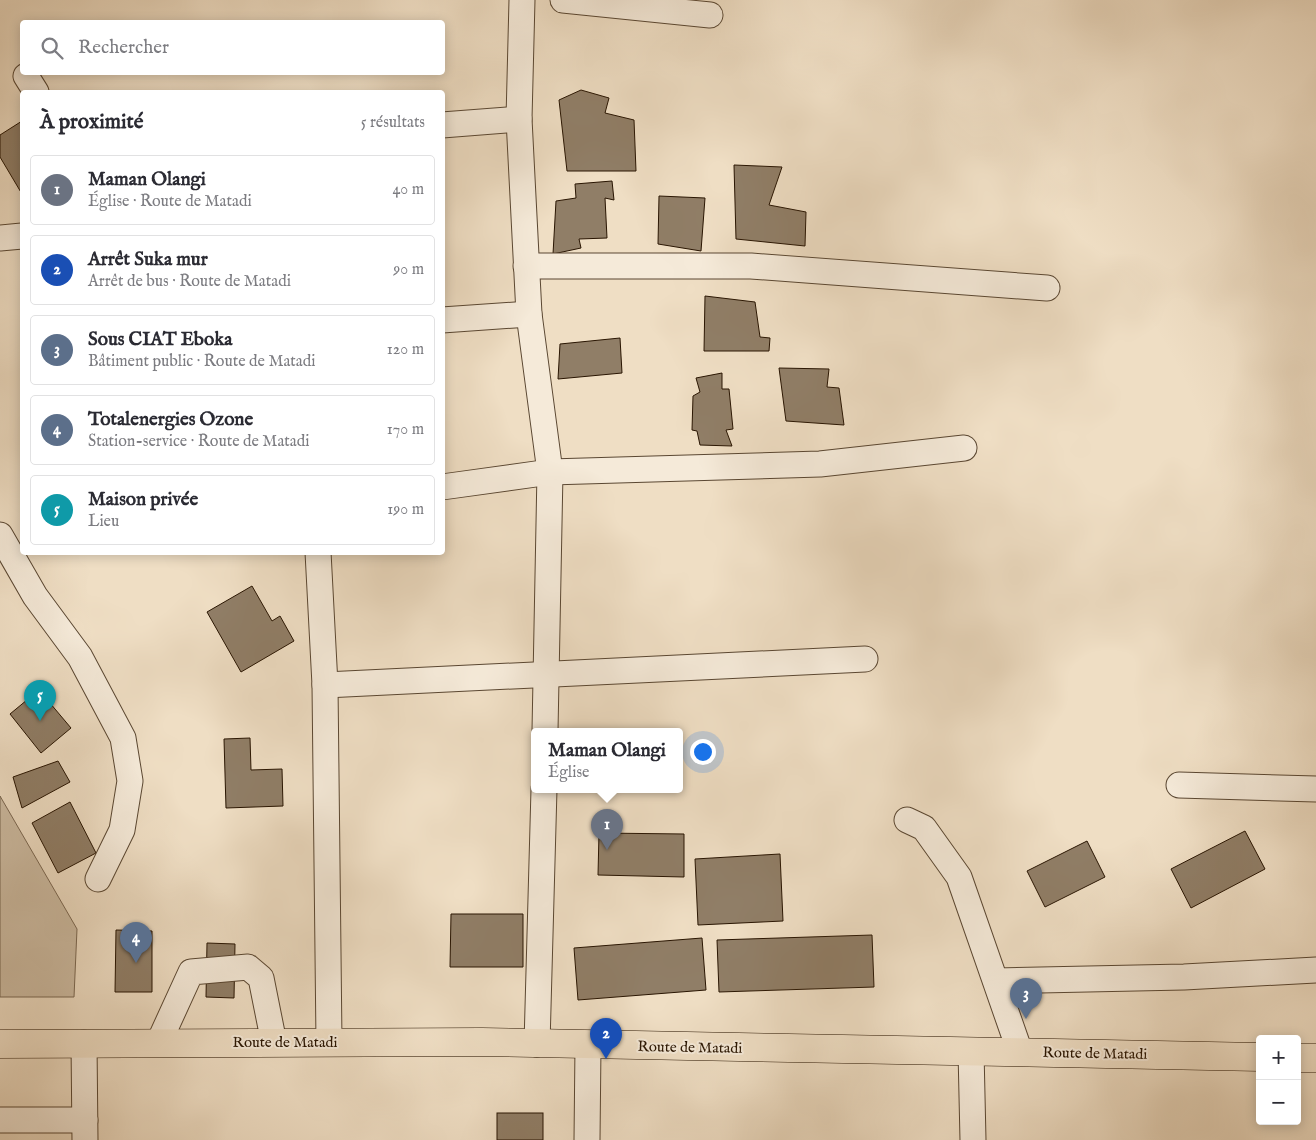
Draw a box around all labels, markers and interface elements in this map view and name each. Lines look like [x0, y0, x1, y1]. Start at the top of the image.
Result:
search box [20, 20, 445, 75]
icon: search [38, 34, 66, 62]
text: Rechercher [78, 36, 169, 60]
text: À proximité [40, 109, 143, 136]
text: 5 résultats [361, 113, 425, 133]
text: Maman Olangi [88, 168, 206, 192]
text: 1 [54, 180, 60, 200]
text: 40 m [392, 180, 424, 200]
text: Église · Route de Matadi [88, 192, 252, 212]
text: Arrêt Suka mur [88, 248, 208, 272]
text: 2 [53, 260, 61, 280]
text: 90 m [393, 260, 424, 280]
text: Arrêt de bus · Route de Matadi [88, 272, 291, 292]
text: Sous CIAT Eboka [88, 328, 233, 352]
text: 3 [54, 340, 60, 360]
text: 120 m [387, 340, 424, 360]
text: Bâtiment public · Route de Matadi [88, 352, 316, 372]
text: Totalenergies Ozone [88, 408, 253, 432]
text: 4 [53, 420, 61, 440]
text: 170 m [387, 420, 424, 440]
text: Station-service · Route de Matadi [88, 432, 310, 452]
text: Maison privée [88, 488, 198, 512]
text: 5 [54, 500, 60, 520]
text: 190 m [387, 500, 424, 520]
text: Lieu [88, 512, 119, 532]
pin: 5 [24, 680, 56, 721]
popup [531, 728, 683, 793]
text: Maman Olangi [548, 739, 666, 763]
your location [690, 739, 716, 765]
text: Église [548, 763, 589, 783]
pin: 1 [591, 809, 623, 850]
pin: 4 [120, 922, 152, 963]
pin: 3 [1010, 978, 1042, 1019]
pin: 2 [590, 1018, 622, 1059]
street label: Route de Matadi [233, 1033, 337, 1052]
map controls [1256, 1035, 1301, 1125]
button: + [1256, 1035, 1301, 1080]
street label: Route de Matadi [637, 1037, 743, 1058]
street label: Route de Matadi [1042, 1043, 1148, 1064]
button: − [1256, 1080, 1301, 1125]

